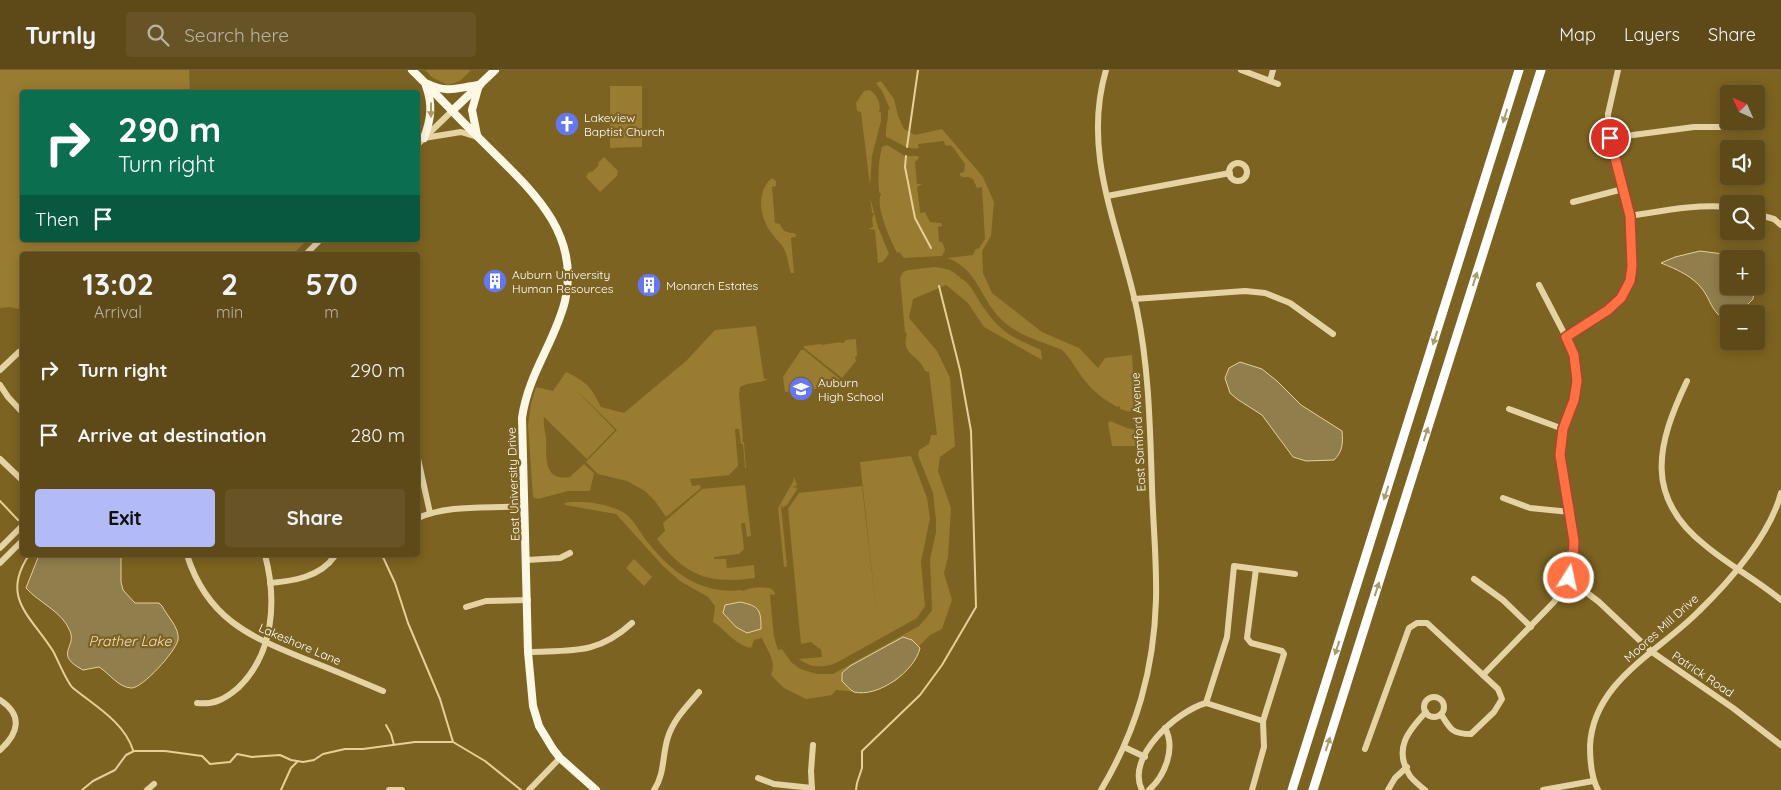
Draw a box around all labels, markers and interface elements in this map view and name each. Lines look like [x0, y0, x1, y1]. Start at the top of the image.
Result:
search box [126, 12, 476, 57]
text: Turnly [25, 20, 96, 50]
icon: search [144, 21, 172, 49]
text: Search here [184, 23, 289, 47]
text: Map [1559, 23, 1596, 46]
text: Layers [1624, 23, 1680, 46]
text: Share [1708, 23, 1756, 46]
north arrow [1720, 85, 1765, 130]
map controls [1720, 85, 1765, 350]
one-way arrow [427, 102, 435, 118]
text: 290 m [118, 107, 221, 151]
one-way arrow [1500, 109, 1508, 124]
icon: right [35, 110, 100, 175]
place label: Lakeview Baptist Church [584, 110, 665, 139]
church icon: Lakeview Baptist Church [554, 111, 580, 137]
pin [1589, 117, 1631, 159]
icon: arrive [1596, 124, 1624, 152]
button: sound [1720, 140, 1765, 185]
text: Turn right [118, 150, 215, 178]
button: search [1720, 195, 1765, 240]
icon: arrive [89, 205, 117, 233]
text: Then [35, 207, 79, 231]
button: + [1720, 250, 1765, 295]
text: 13:02 [82, 265, 154, 303]
text: 2 [221, 265, 238, 303]
text: 570 [306, 265, 358, 303]
place label: Auburn University Human Resources [512, 267, 614, 296]
building icon: Auburn University Human Resources [482, 268, 508, 294]
one-way arrow [1471, 271, 1479, 286]
building icon: Monarch Estates [636, 272, 662, 298]
place label: Monarch Estates [666, 278, 759, 293]
text: Arrival [94, 302, 142, 322]
text: min [216, 302, 243, 322]
text: m [324, 302, 339, 322]
button: − [1720, 305, 1765, 350]
one-way arrow [1430, 331, 1438, 346]
icon: right [35, 356, 63, 384]
text: Turn right [78, 358, 167, 382]
text: 290 m [350, 358, 405, 382]
street label: East Samford Avenue [1127, 372, 1149, 492]
place label: Auburn High School [818, 375, 884, 404]
school or university icon: Auburn High School [788, 376, 814, 402]
icon: arrive [35, 421, 63, 449]
text: Arrive at destination [78, 423, 267, 447]
text: 280 m [350, 423, 405, 447]
one-way arrow [1422, 426, 1430, 441]
street label: East University Drive [504, 427, 522, 541]
one-way arrow [1381, 486, 1389, 501]
button: Exit [35, 489, 215, 547]
button: Share [225, 489, 405, 547]
position arrow [1542, 551, 1594, 603]
one-way arrow [1373, 581, 1381, 596]
street label: Moores Mill Drive [1621, 591, 1701, 665]
street label: Lakeshore Lane [257, 620, 344, 668]
water label: Prather Lake [89, 632, 173, 650]
one-way arrow [1332, 641, 1340, 656]
street label: Patrick Road [1669, 648, 1737, 700]
one-way arrow [1324, 736, 1332, 751]

